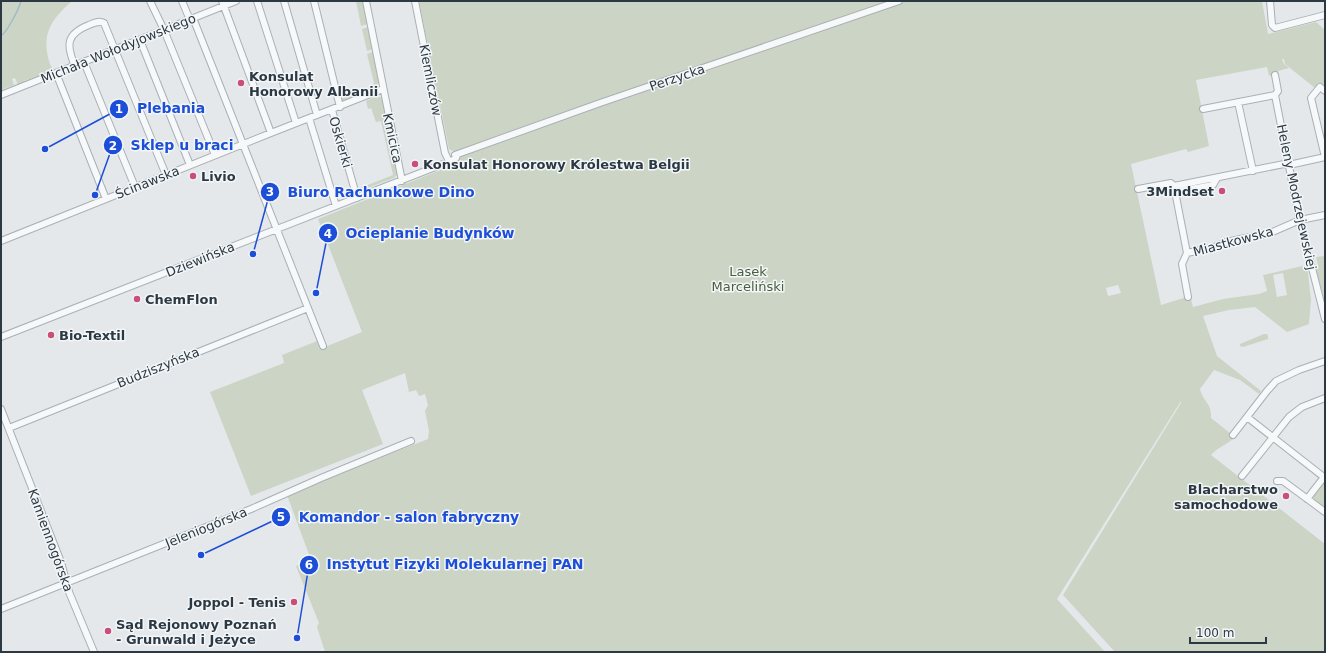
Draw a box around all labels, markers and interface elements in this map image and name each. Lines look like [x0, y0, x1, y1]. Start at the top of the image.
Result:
street label: Michała Wołodyjowskiego [38, 10, 198, 86]
street label: Kiemliczów [416, 43, 445, 118]
street label: Perzycka [647, 61, 707, 94]
place label: Konsulat Honorowy Albanii [249, 69, 378, 99]
marker: Konsulat Honorowy Albanii [236, 78, 246, 88]
callout: Plebania [109, 96, 214, 122]
text: Plebania [137, 100, 205, 116]
text: 1 [115, 102, 123, 116]
street label: Kmicica [380, 112, 405, 164]
street label: Oskierki [326, 115, 355, 170]
street label: Heleny Modrzejewskiej [1274, 123, 1319, 271]
callout: Sklep u braci [103, 132, 242, 158]
text: Sklep u braci [131, 137, 233, 153]
text: 2 [109, 139, 117, 153]
place label: Konsulat Honorowy Królestwa Belgii [423, 157, 690, 172]
marker: Konsulat Honorowy Królestwa Belgii [410, 159, 420, 169]
street label: Ścinawska [113, 163, 181, 202]
place label: Livio [201, 169, 236, 184]
marker: Livio [188, 171, 198, 181]
callout: Biuro Rachunkowe Dino [260, 179, 483, 205]
text: Biuro Rachunkowe Dino [287, 184, 475, 200]
place label: 3Mindset [1146, 184, 1214, 199]
text: 3 [266, 185, 274, 199]
marker: 3Mindset [1217, 186, 1227, 196]
callout: Ocieplanie Budynków [318, 220, 523, 246]
street label: Miastkowska [1191, 224, 1275, 259]
text: Ocieplanie Budynków [345, 225, 515, 241]
text: 4 [324, 227, 332, 241]
street label: Dziewińska [164, 239, 237, 280]
park label: Lasek Marceliński [712, 264, 784, 294]
place label: ChemFlon [145, 292, 218, 307]
marker: ChemFlon [132, 294, 142, 304]
place label: Bio-Textil [59, 328, 125, 343]
marker: Bio-Textil [46, 330, 56, 340]
street label: Budziszyńska [115, 344, 202, 391]
place label: Blacharstwo samochodowe [1174, 482, 1278, 512]
street label: Kamiennogórska [25, 487, 76, 594]
marker: Blacharstwo samochodowe [1281, 491, 1291, 501]
street label: Jeleniogórska [162, 504, 249, 551]
callout: Komandor - salon fabryczny [271, 504, 528, 530]
text: Komandor - salon fabryczny [299, 509, 519, 525]
text: 5 [277, 510, 285, 524]
callout: Instytut Fizyki Molekularnej PAN [299, 552, 592, 578]
text: Instytut Fizyki Molekularnej PAN [326, 556, 584, 572]
text: 6 [305, 558, 313, 572]
place label: Joppol - Tenis [187, 595, 286, 610]
marker: Joppol - Tenis [289, 597, 299, 607]
place label: Sąd Rejonowy Poznań - Grunwald i Jeżyce [116, 617, 277, 647]
scale bar [1190, 619, 1266, 645]
marker: Sąd Rejonowy Poznań - Grunwald i Jeżyce [103, 626, 113, 636]
text: 100 m [1196, 626, 1234, 640]

